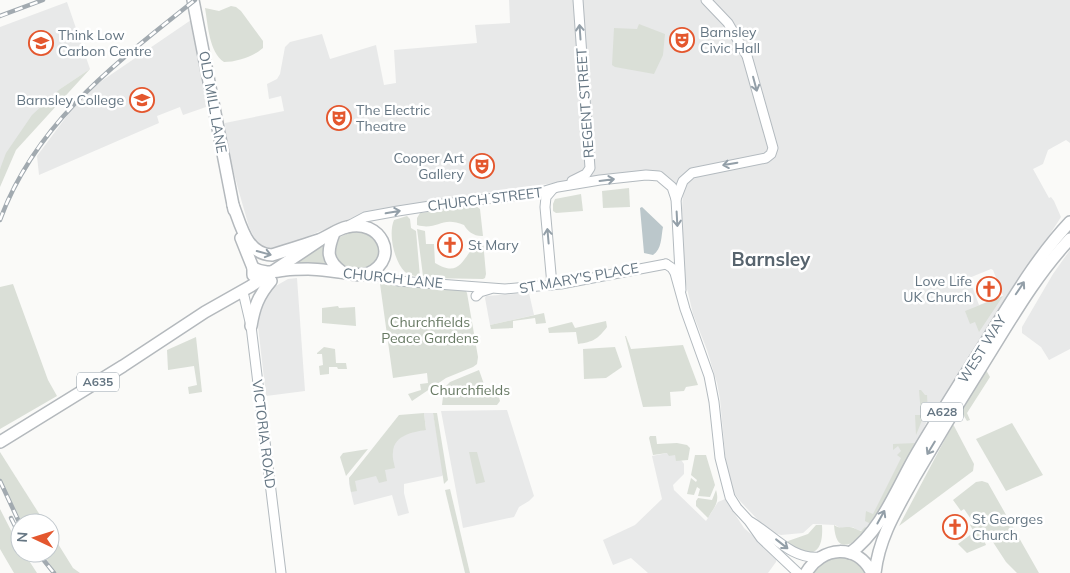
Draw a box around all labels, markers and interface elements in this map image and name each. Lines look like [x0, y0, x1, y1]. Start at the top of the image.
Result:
place label: Barnsley Civic Hall [700, 23, 760, 57]
one-way arrow [576, 24, 585, 40]
place label: Think Low Carbon Centre [58, 26, 152, 60]
theatre icon: Barnsley Civic Hall [669, 27, 695, 53]
school or university icon: Think Low Carbon Centre [28, 30, 54, 56]
street label: REGENT STREET [572, 47, 598, 159]
street label: OLD MILL LANE [195, 50, 231, 154]
one-way arrow [750, 76, 760, 92]
school or university icon: Barnsley College [129, 87, 155, 113]
place label: Barnsley College [16, 91, 124, 109]
place label: The Electric Theatre [356, 101, 430, 135]
theatre icon: The Electric Theatre [326, 105, 352, 131]
place label: Cooper Art Gallery [394, 149, 465, 183]
theatre icon: Cooper Art Gallery [469, 153, 495, 179]
one-way arrow [722, 160, 738, 170]
one-way arrow [598, 175, 614, 185]
street label: CHURCH STREET [427, 183, 544, 215]
one-way arrow [385, 207, 401, 217]
one-way arrow [672, 210, 681, 226]
one-way arrow [543, 229, 553, 245]
church icon: St Mary [437, 232, 463, 258]
place label: St Mary [468, 236, 519, 254]
district label: Barnsley [732, 247, 811, 271]
one-way arrow [256, 248, 272, 258]
street label: ST MARY'S PLACE [518, 259, 640, 297]
street label: CHURCH LANE [342, 264, 444, 292]
place label: Love Life UK Church [903, 272, 972, 306]
church icon: Love Life UK Church [976, 276, 1002, 302]
one-way arrow [1015, 281, 1025, 295]
street label: WEST WAY [954, 311, 1010, 386]
park label: Churchfields Peace Gardens [381, 313, 479, 347]
road number: A635 [77, 372, 119, 392]
street label: VICTORIA ROAD [248, 378, 280, 490]
park label: Churchfields [430, 381, 510, 399]
road number: A628 [921, 402, 963, 422]
one-way arrow [926, 441, 936, 455]
one-way arrow [877, 510, 887, 524]
place label: St Georges Church [972, 510, 1043, 544]
north arrow [10, 513, 60, 563]
church icon: St Georges Church [942, 514, 968, 540]
text: N [13, 531, 31, 543]
one-way arrow [776, 539, 789, 550]

